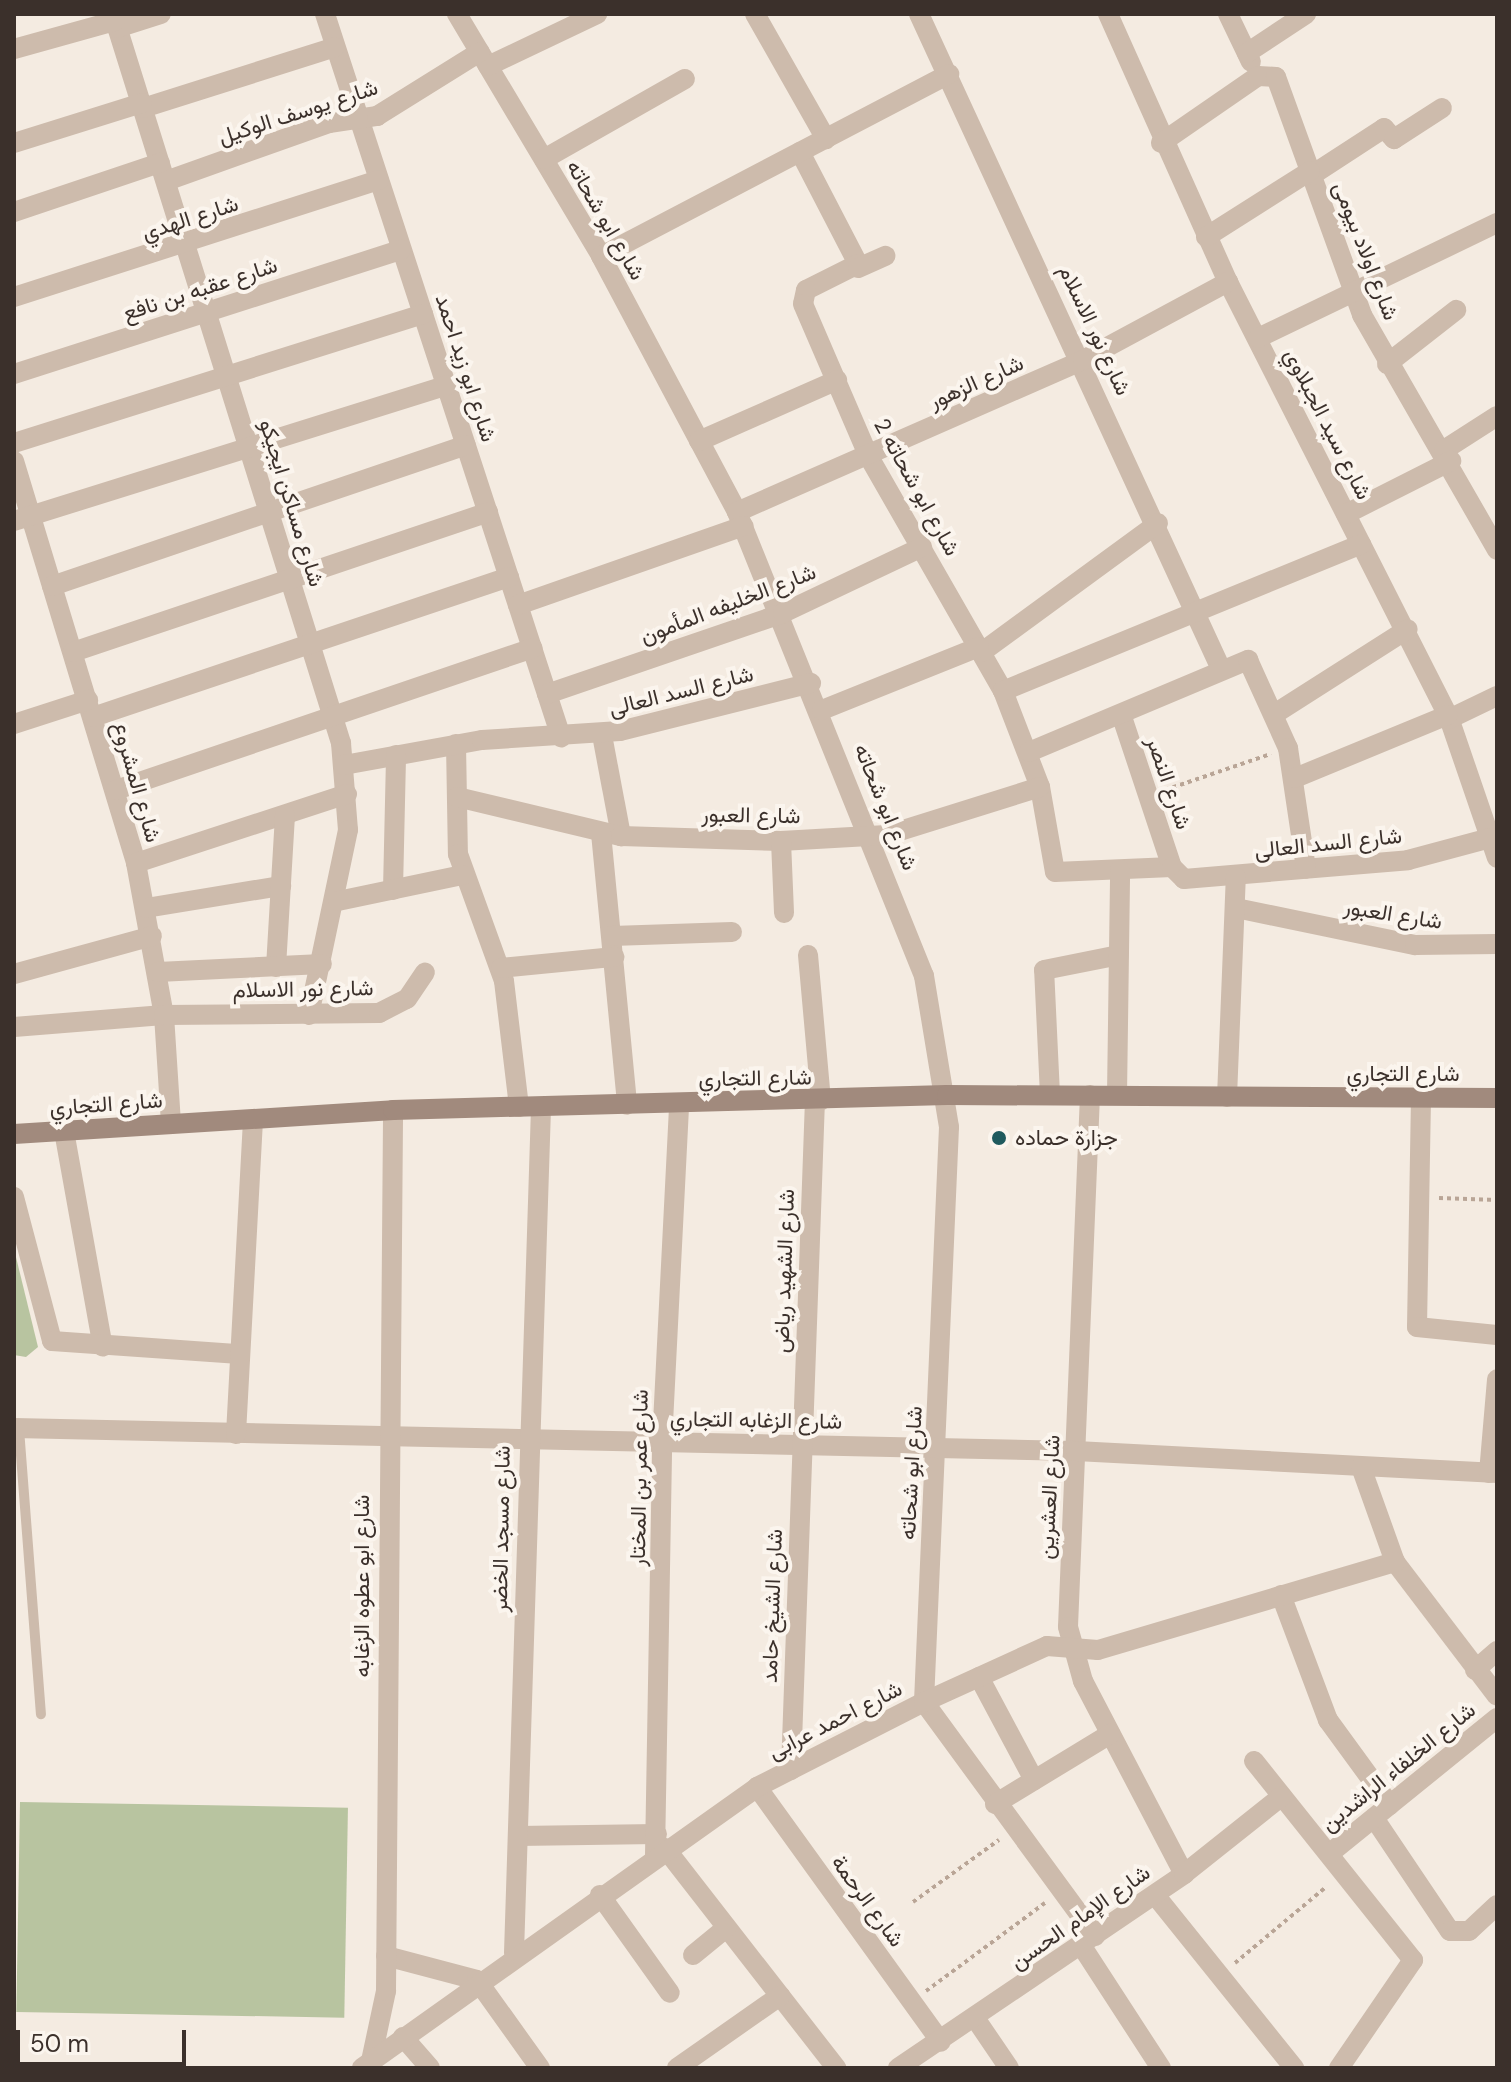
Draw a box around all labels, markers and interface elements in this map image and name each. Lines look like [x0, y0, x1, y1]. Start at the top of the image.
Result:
street label: شارع يوسف الوكيل [215, 74, 381, 150]
street label: شارع ابو شحاته [561, 155, 651, 285]
street label: شارع اولاد بيومى [1328, 178, 1404, 324]
street label: شارع الهدي [139, 190, 241, 246]
street label: شارع عقبه بن نافع [119, 252, 281, 326]
street label: شارع نور الاسلام [1053, 261, 1137, 399]
street label: شارع ابو زيد احمد [430, 291, 502, 445]
street label: شارع سيد الجبلاوي [1279, 344, 1377, 504]
street label: شارع الزهور [925, 349, 1027, 415]
street label: شارع ابو شحاته 2 [868, 414, 966, 560]
street label: شارع مساكن ايجيكو [254, 416, 330, 590]
street label: شارع الخليفه المأمون [636, 558, 820, 650]
street label: شارع السد العالى [606, 660, 756, 722]
street label: شارع المشروع [107, 719, 167, 845]
street label: شارع النصر [1141, 733, 1197, 833]
street label: شارع ابو شحاته [849, 740, 923, 874]
street label: شارع العبور [701, 801, 801, 829]
street label: شارع السد العالى [1253, 822, 1403, 864]
street label: شارع العبور [1342, 893, 1444, 935]
street label: شارع نور الاسلام [232, 975, 374, 1003]
street label: شارع التجاري [1346, 1061, 1460, 1087]
street label: شارع التجاري [698, 1064, 812, 1092]
street label: شارع التجاري [49, 1087, 163, 1121]
place label: جزارة حماده [1015, 1125, 1118, 1151]
marker: جزارة حماده [990, 1129, 1008, 1147]
street label: شارع الشهيد رياض [768, 1188, 800, 1354]
street label: شارع عمر بن المختار [624, 1389, 654, 1567]
street label: شارع الزغابه التجاري [670, 1405, 842, 1435]
street label: شارع ابو شحاته [894, 1405, 928, 1541]
street label: شارع العشرين [1033, 1434, 1065, 1560]
street label: شارع مسجد الخضر [486, 1445, 516, 1613]
street label: شارع ابو عطوه الزغابه [349, 1495, 375, 1677]
street label: شارع الشيخ حامد [756, 1528, 788, 1684]
street label: شارع احمد عرابى [764, 1675, 906, 1765]
street label: شارع الخلفاء الراشدين [1315, 1697, 1481, 1837]
street label: شارع الرحمة [826, 1850, 910, 1952]
street label: شارع الإمام الحسن [1005, 1859, 1155, 1975]
scale bar [20, 2014, 190, 2064]
text: 50 m [30, 2028, 89, 2059]

